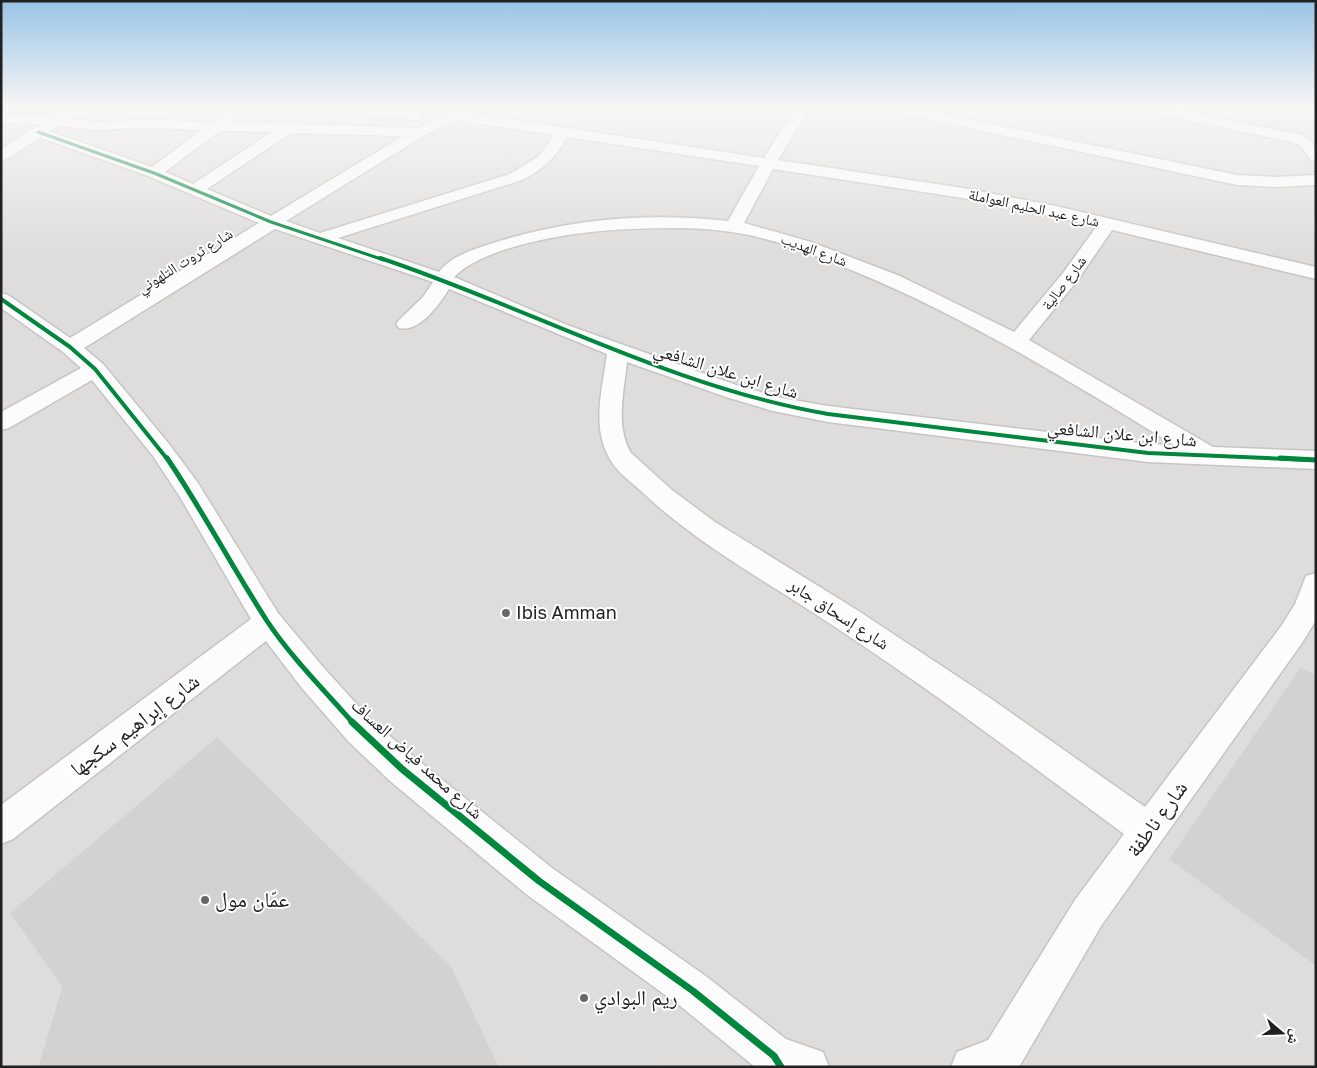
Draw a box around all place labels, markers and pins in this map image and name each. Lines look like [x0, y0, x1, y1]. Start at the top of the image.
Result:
place label: Ibis Amman [516, 601, 617, 623]
marker: Ibis Amman [500, 607, 512, 619]
place label: عمّان مول [215, 886, 289, 912]
marker: عمّان مول [199, 894, 211, 906]
place label: ريم البوادي [594, 984, 678, 1014]
marker: ريم البوادي [578, 992, 590, 1004]

